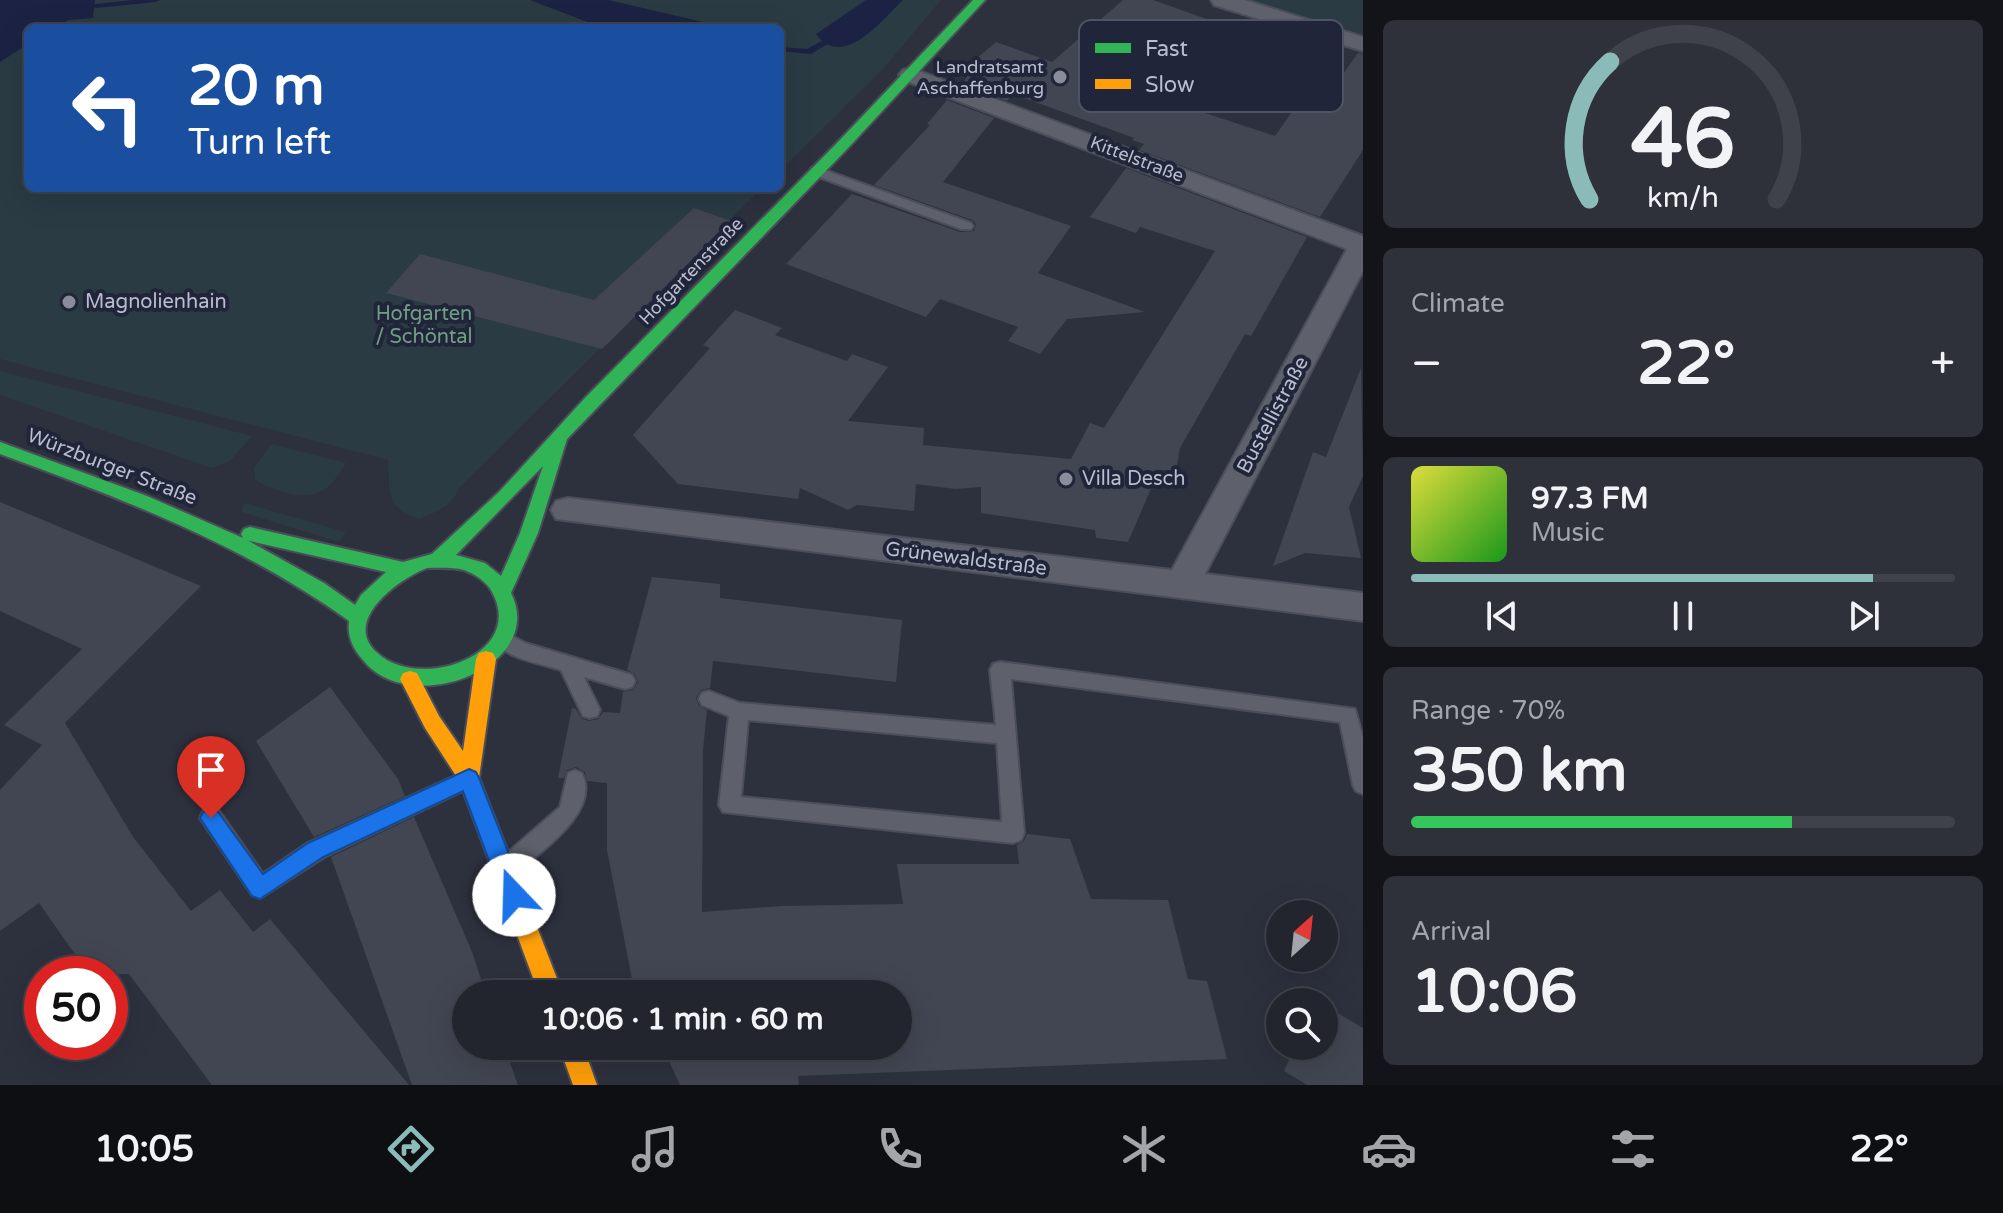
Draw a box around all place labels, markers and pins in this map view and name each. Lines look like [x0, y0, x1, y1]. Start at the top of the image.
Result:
place label: Landratsamt Aschaffenburg [917, 56, 1044, 99]
marker: Landratsamt Aschaffenburg [1051, 68, 1069, 86]
place label: Magnolienhain [85, 290, 227, 314]
marker: Magnolienhain [60, 293, 78, 311]
place label: Villa Desch [1082, 467, 1185, 491]
marker: Villa Desch [1057, 470, 1075, 488]
pin [177, 736, 245, 818]

